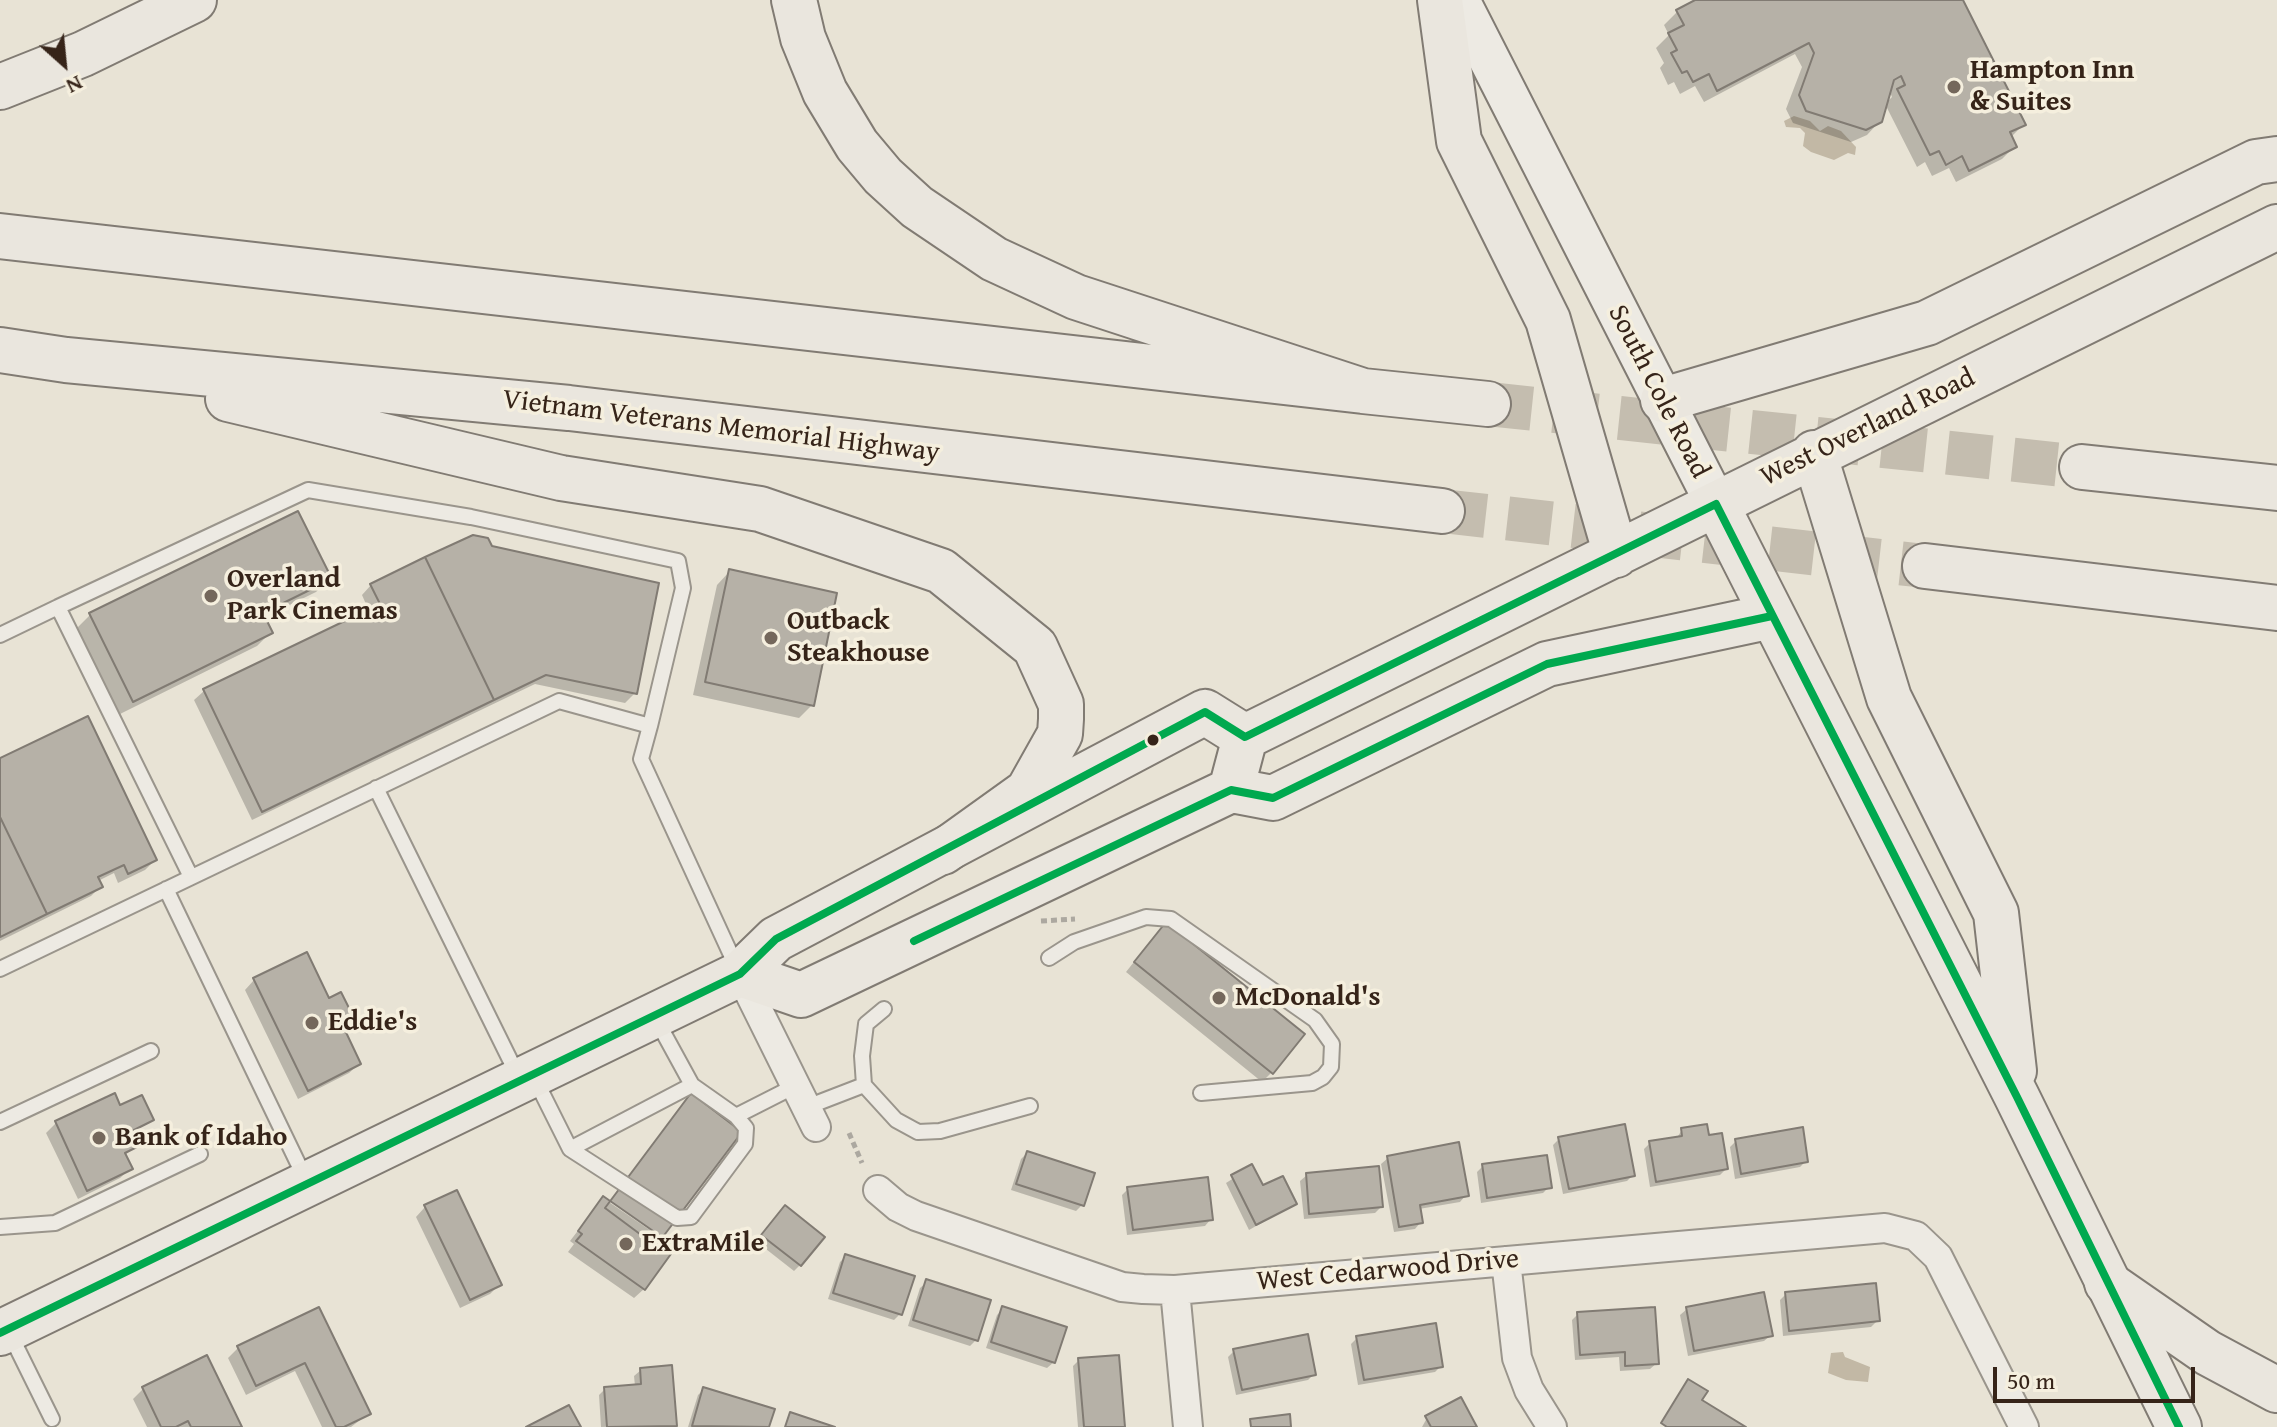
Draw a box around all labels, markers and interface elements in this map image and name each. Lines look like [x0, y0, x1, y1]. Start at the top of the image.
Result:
north arrow [24, 24, 104, 104]
place label: Hampton Inn & Suites [1970, 54, 2134, 120]
text: N [61, 68, 89, 103]
marker: Hampton Inn & Suites [1945, 78, 1963, 96]
street label: South Cole Road [1600, 300, 1716, 484]
street label: West Overland Road [1755, 362, 1981, 494]
street label: Vietnam Veterans Memorial Highway [500, 384, 942, 470]
place label: Overland Park Cinemas [227, 563, 398, 629]
marker: Overland Park Cinemas [202, 587, 220, 605]
place label: Outback Steakhouse [787, 605, 930, 671]
marker: Outback Steakhouse [762, 629, 780, 647]
unlabelled marker [1145, 732, 1161, 748]
place label: McDonald's [1235, 981, 1381, 1015]
marker: McDonald's [1210, 989, 1228, 1007]
place label: Eddie's [328, 1006, 417, 1040]
marker: Eddie's [303, 1014, 321, 1032]
place label: Bank of Idaho [115, 1121, 287, 1155]
marker: Bank of Idaho [90, 1129, 108, 1147]
place label: ExtraMile [642, 1227, 764, 1261]
marker: ExtraMile [617, 1235, 635, 1253]
street label: West Cedarwood Drive [1256, 1243, 1520, 1299]
scale bar [1997, 1351, 2199, 1401]
text: 50 m [2007, 1363, 2055, 1398]

